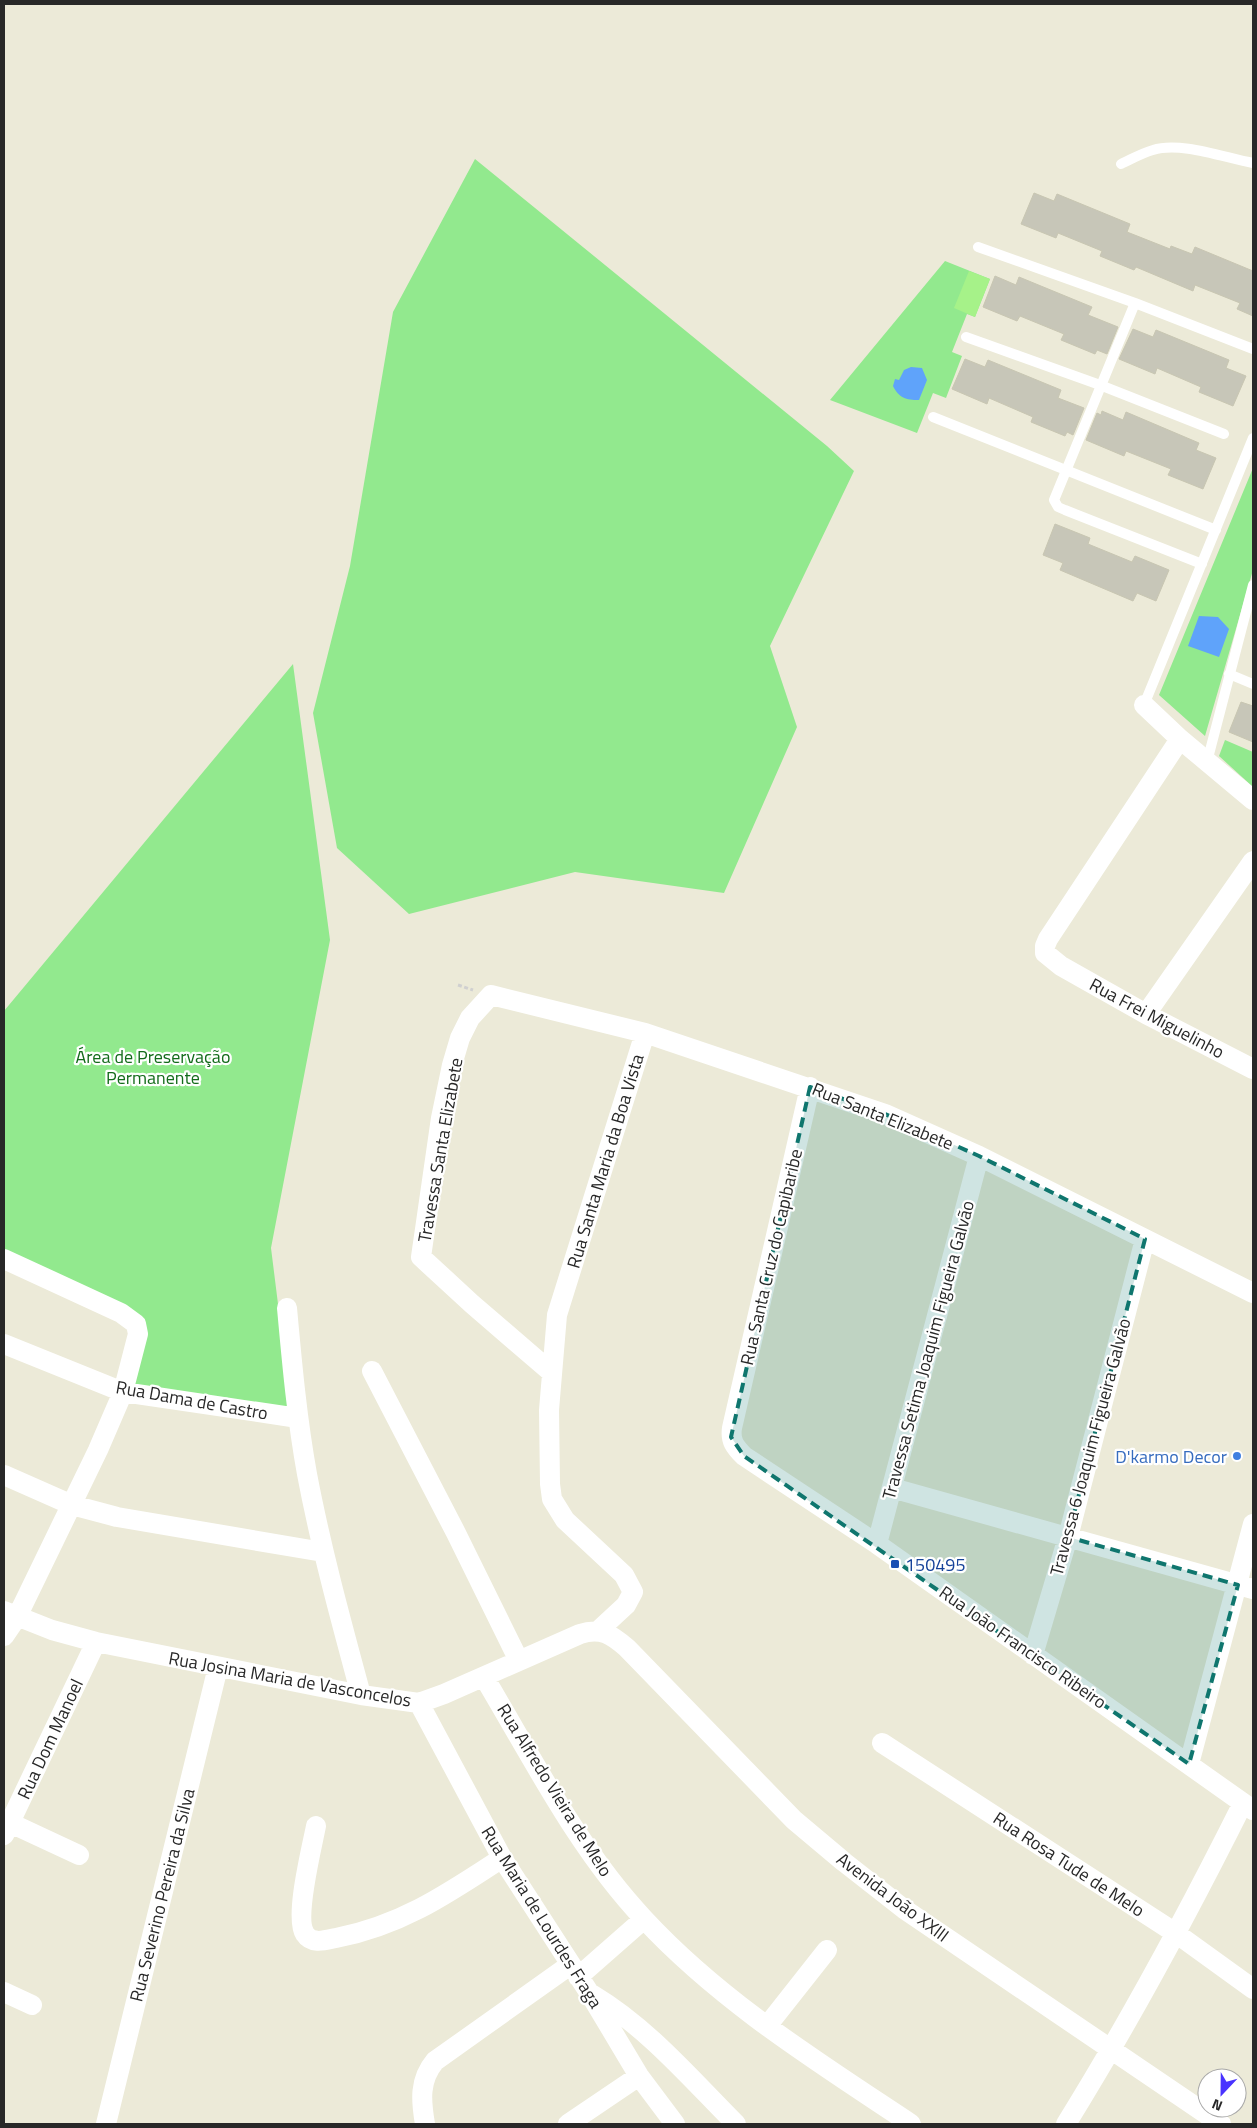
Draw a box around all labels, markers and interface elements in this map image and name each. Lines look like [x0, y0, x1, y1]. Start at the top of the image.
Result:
street label: Rua Frei Miguelinho [1085, 971, 1229, 1065]
park label: Área de Preservação Permanente [76, 1043, 230, 1091]
street label: Rua Santa Maria da Boa Vista [560, 1051, 650, 1271]
street label: Travessa Santa Elizabete [410, 1055, 470, 1245]
street label: Rua Santa Elizabete [808, 1075, 958, 1157]
street label: Rua Santa Cruz do Capibaribe [733, 1146, 809, 1368]
street label: Travessa Setima Joaquim Figueira Galvão [875, 1197, 981, 1503]
street label: Travessa 6 Joaquim Figueira Galvão [1043, 1315, 1137, 1579]
street label: Rua Dama de Castro [114, 1373, 270, 1427]
place label: D'karmo Decor [1115, 1443, 1227, 1470]
marker: D'karmo Decor [1231, 1450, 1243, 1462]
place label: 150495 [905, 1551, 965, 1578]
marker: 150495 [889, 1558, 901, 1570]
street label: Rua João Francisco Ribeiro [934, 1579, 1112, 1715]
street label: Rua Josina Maria de Vasconcelos [166, 1644, 414, 1714]
street label: Rua Dom Manoel [10, 1674, 90, 1804]
street label: Rua Alfredo Vieira de Melo [491, 1698, 619, 1882]
street label: Rua Severino Pereira da Silva [122, 1785, 202, 2005]
street label: Rua Rosa Tude de Melo [988, 1805, 1150, 1923]
street label: Rua Maria de Lourdes Fraga [475, 1821, 609, 2013]
street label: Avenida João XXIII [831, 1846, 955, 1948]
north arrow [1197, 2068, 1247, 2118]
text: N [1209, 2094, 1225, 2117]

